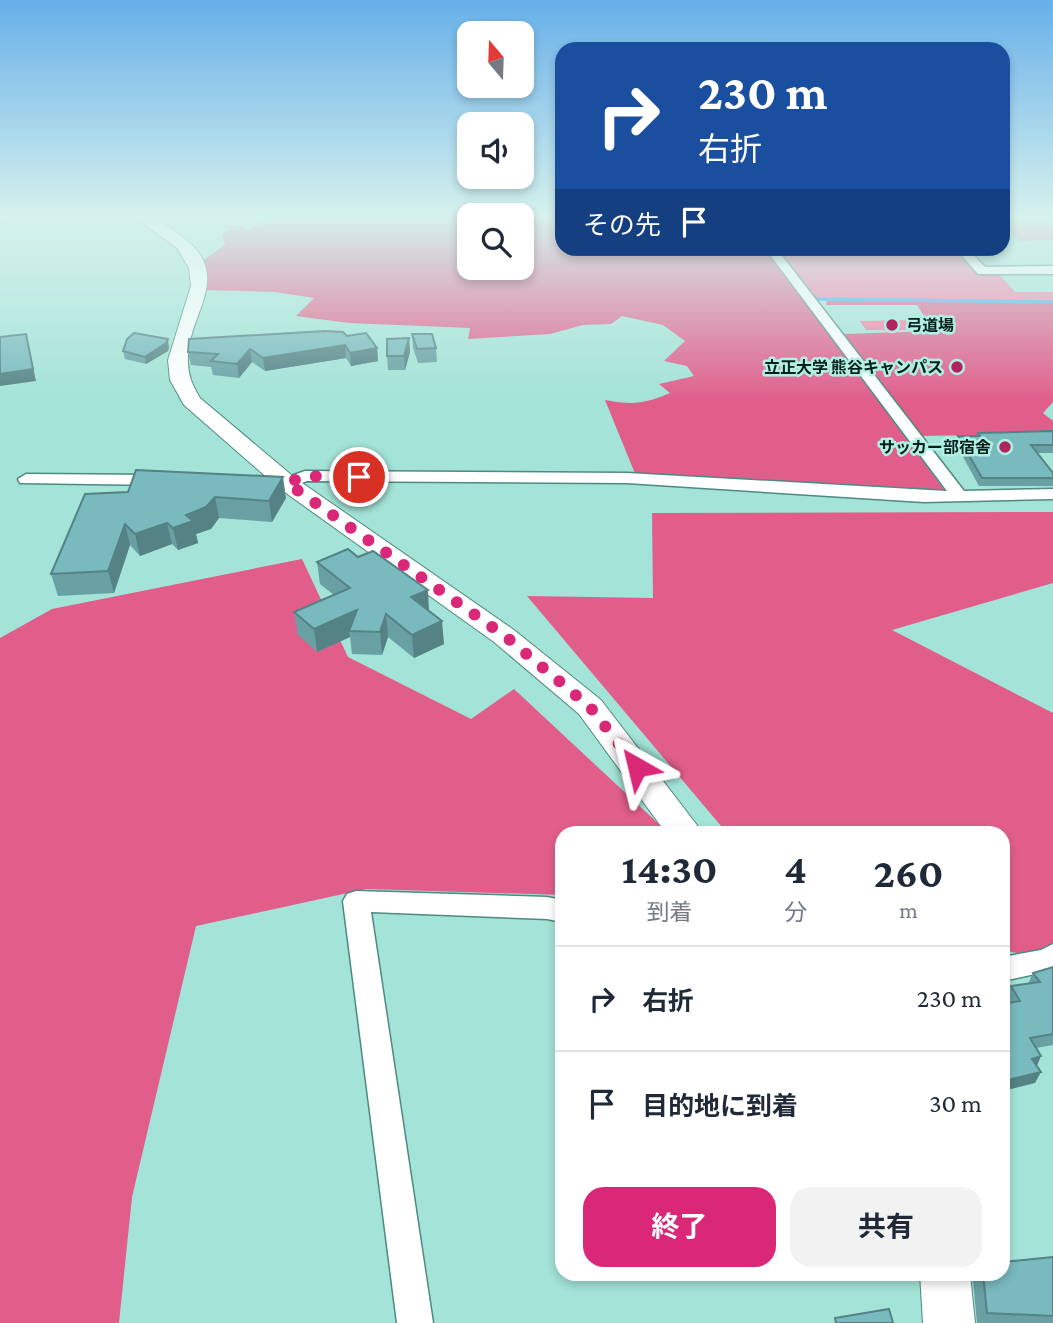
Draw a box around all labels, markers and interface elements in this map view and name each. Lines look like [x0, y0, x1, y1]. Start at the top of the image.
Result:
north arrow [457, 21, 534, 98]
map controls [457, 21, 534, 280]
text: 230 m [698, 65, 828, 120]
icon: right [583, 70, 674, 161]
button: sound [457, 112, 534, 189]
text: 右折 [698, 131, 762, 167]
button: search [457, 203, 534, 280]
icon: arrive [675, 203, 713, 241]
text: その先 [583, 211, 661, 240]
marker: 弓道場 [884, 317, 900, 333]
place label: 弓道場 [906, 317, 954, 334]
place label: 立正大学 熊谷キャンパス [764, 358, 943, 376]
marker: 立正大学 熊谷キャンパス [949, 359, 965, 375]
place label: サッカー部宿舎 [879, 439, 991, 456]
marker: サッカー部宿舎 [997, 439, 1013, 455]
pin [329, 447, 389, 507]
icon: arrive [340, 458, 378, 496]
position arrow [600, 730, 674, 804]
text: 14:30 [622, 845, 718, 892]
text: 4 [784, 845, 807, 892]
text: 260 [874, 849, 943, 896]
text: m [899, 897, 918, 923]
text: 到着 [647, 899, 693, 925]
text: 分 [784, 899, 807, 925]
icon: right [583, 980, 621, 1018]
text: 230 m [917, 984, 982, 1013]
text: 右折 [642, 987, 694, 1016]
icon: arrive [583, 1085, 621, 1123]
text: 30 m [929, 1089, 982, 1118]
text: 目的地に到着 [642, 1092, 798, 1121]
button: 終了 [583, 1187, 776, 1267]
button: 共有 [790, 1187, 982, 1267]

